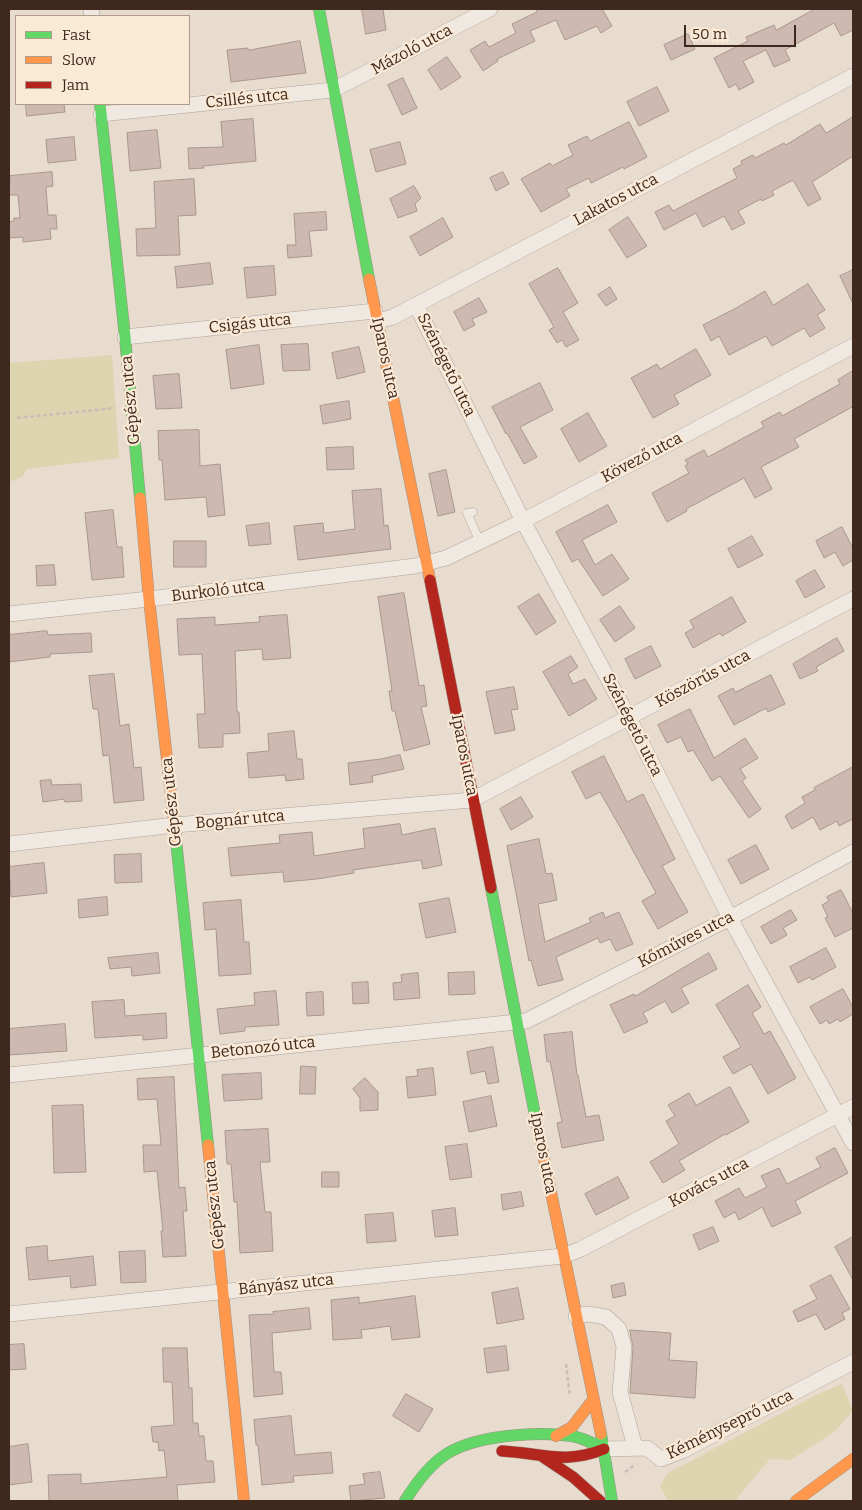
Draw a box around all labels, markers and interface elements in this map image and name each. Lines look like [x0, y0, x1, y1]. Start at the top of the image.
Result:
legend [15, 15, 190, 105]
scale bar [687, 15, 800, 47]
street label: Mázoló utca [368, 21, 456, 79]
text: 50 m [692, 25, 727, 43]
text: Fast [62, 26, 91, 44]
text: Slow [62, 51, 96, 69]
text: Jam [62, 76, 89, 94]
street label: Csillés utca [204, 85, 290, 113]
street label: Lakatos utca [571, 170, 661, 230]
street label: Csigás utca [208, 310, 292, 338]
street label: Szénégető utca [413, 310, 479, 420]
street label: Iparos utca [367, 315, 403, 401]
street label: Gépész utca [118, 355, 144, 445]
street label: Kövező utca [598, 429, 686, 487]
street label: Burkoló utca [170, 576, 266, 606]
street label: Köszörűs utca [652, 646, 754, 712]
street label: Szénégető utca [598, 670, 666, 780]
street label: Iparos utca [447, 713, 481, 797]
street label: Gépész utca [158, 756, 186, 848]
street label: Bognár utca [195, 807, 285, 833]
street label: Kőműves utca [635, 908, 737, 972]
street label: Betonozó utca [210, 1033, 316, 1063]
street label: Iparos utca [526, 1111, 560, 1195]
street label: Kovács utca [666, 1154, 752, 1212]
street label: Gépész utca [201, 1159, 229, 1251]
street label: Bányász utca [237, 1270, 335, 1300]
street label: Kéményseprő utca [664, 1386, 796, 1464]

